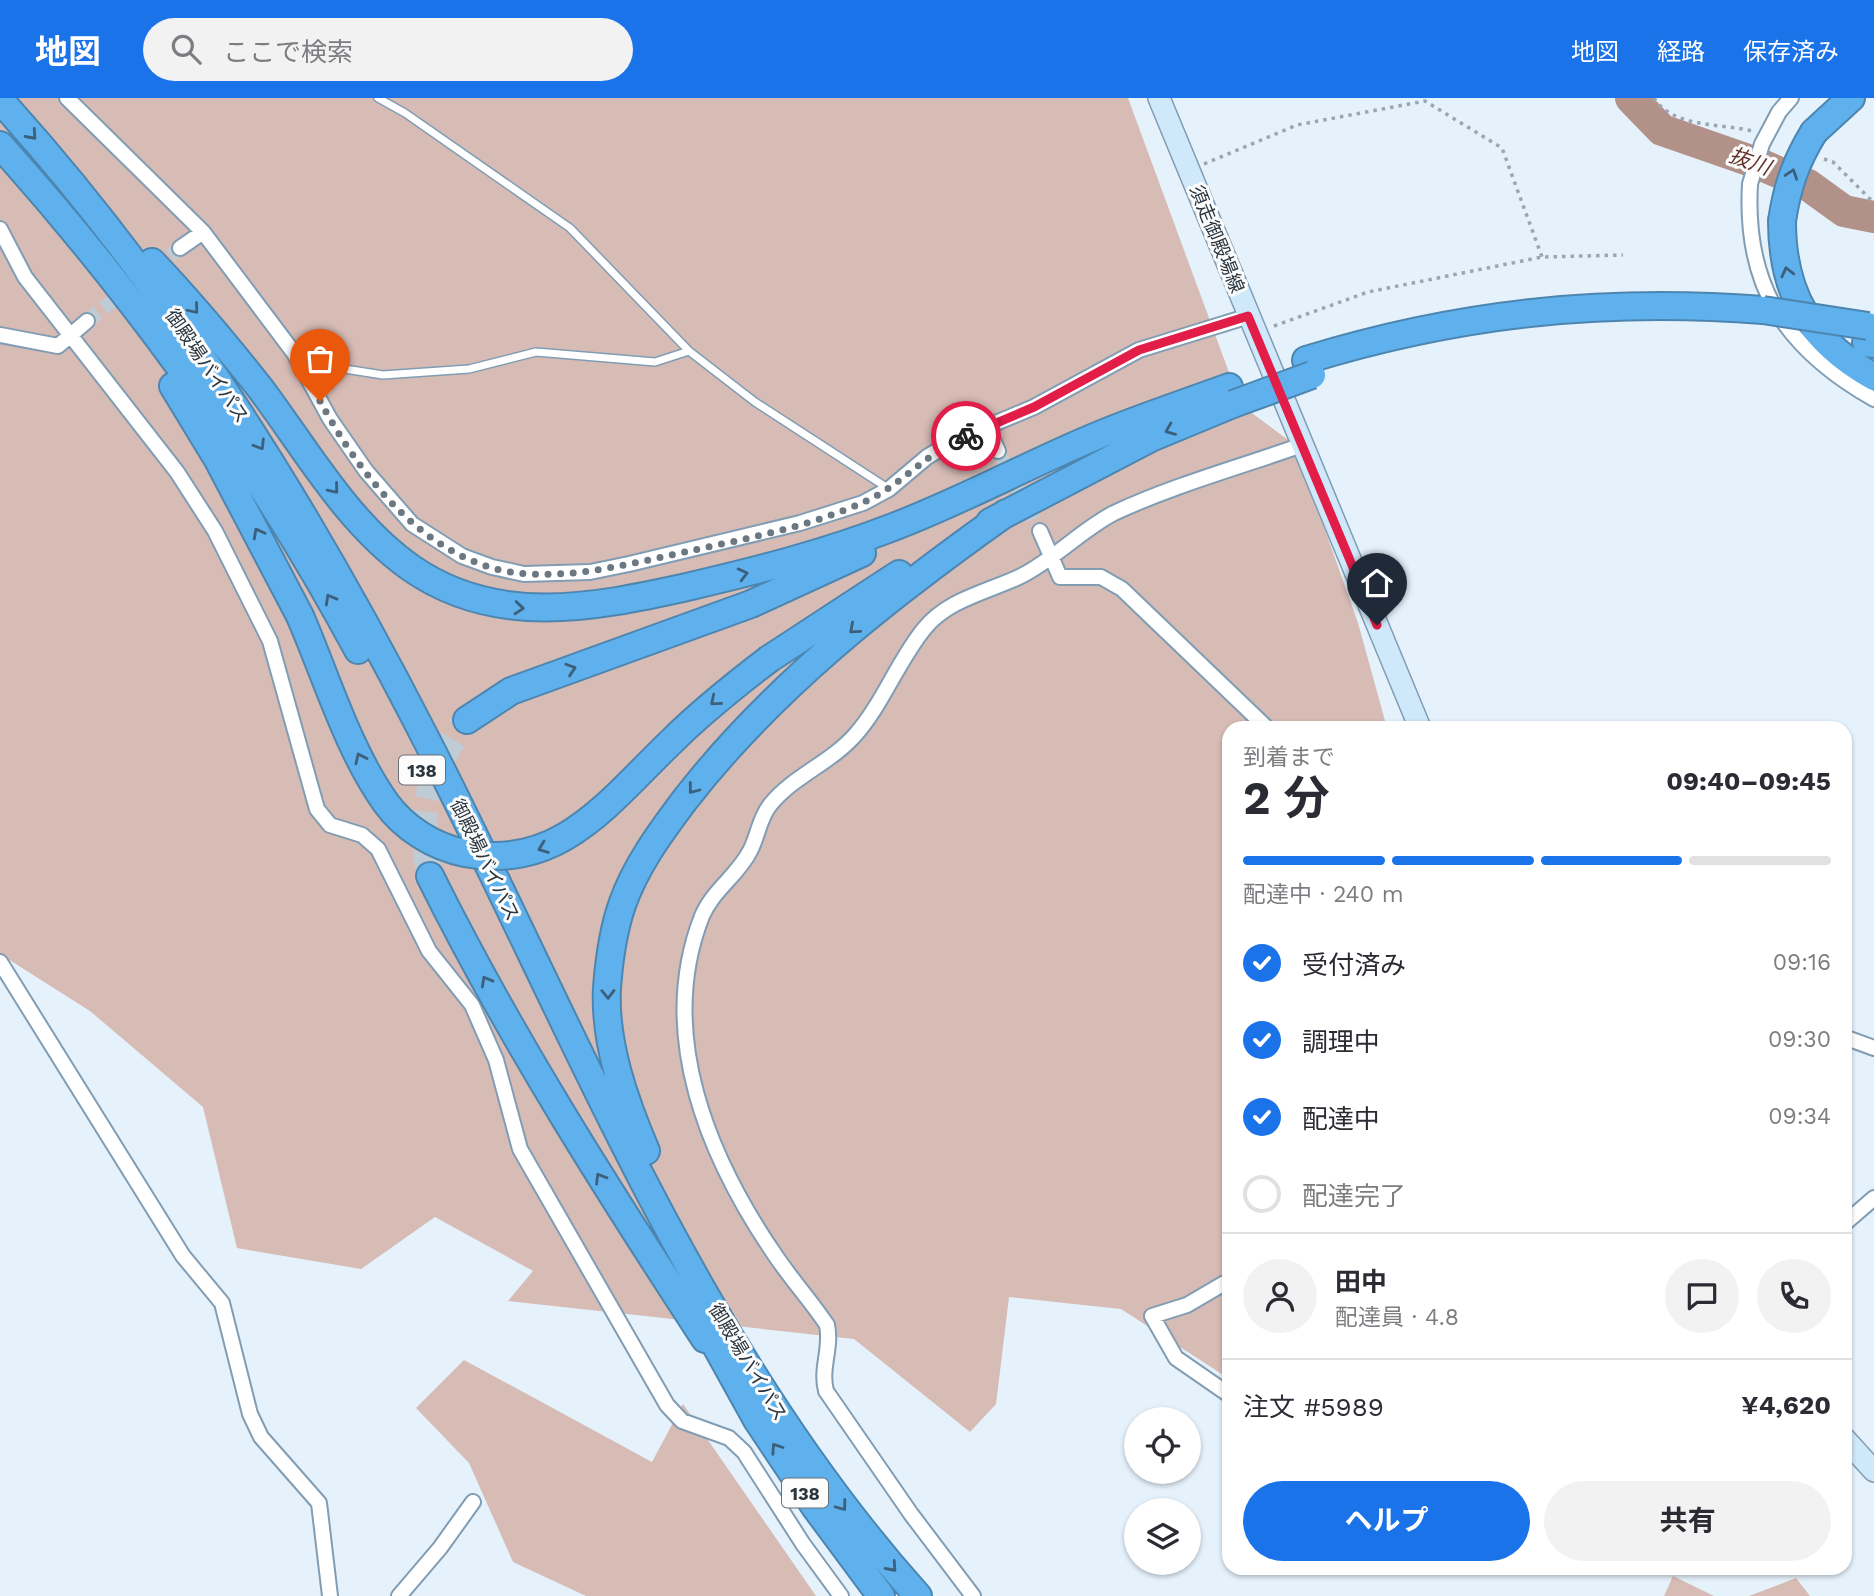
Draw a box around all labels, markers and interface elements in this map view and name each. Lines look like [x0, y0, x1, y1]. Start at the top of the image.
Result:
search box [143, 18, 633, 81]
icon: search [167, 30, 205, 68]
text: 地図 [35, 32, 101, 71]
text: ここで検索 [223, 37, 353, 67]
text: 地図 [1571, 38, 1619, 66]
text: 経路 [1657, 38, 1705, 66]
text: 保存済み [1743, 38, 1839, 66]
one-way arrow [24, 127, 36, 140]
water label: 抜川 [1726, 142, 1776, 181]
one-way arrow [1784, 169, 1798, 181]
street label: 須走御殿場線 [1185, 182, 1249, 296]
one-way arrow [1781, 266, 1795, 278]
one-way arrow [186, 302, 199, 314]
street label: 御殿場バイパス [160, 305, 254, 427]
pin [290, 329, 350, 401]
icon: bag [301, 340, 339, 378]
courier [931, 401, 1001, 471]
icon: bike [947, 417, 985, 455]
one-way arrow [1164, 422, 1176, 436]
one-way arrow [251, 437, 264, 450]
one-way arrow [326, 480, 338, 493]
one-way arrow [253, 528, 266, 540]
pin [1347, 553, 1407, 625]
icon: home [1358, 564, 1396, 602]
one-way arrow [737, 568, 749, 582]
one-way arrow [325, 593, 338, 606]
one-way arrow [514, 600, 525, 615]
one-way arrow [850, 621, 863, 633]
one-way arrow [565, 663, 577, 678]
one-way arrow [711, 693, 723, 706]
text: 到着まで [1243, 744, 1335, 771]
one-way arrow [355, 753, 369, 765]
road number: 138 [399, 756, 445, 784]
text: 09:40–09:45 [1666, 766, 1831, 796]
text: 2 分 [1243, 771, 1330, 825]
one-way arrow [689, 782, 702, 794]
street label: 御殿場バイパス [446, 795, 524, 925]
one-way arrow [538, 839, 550, 853]
text: 配達中 · 240 m [1243, 881, 1404, 908]
icon: check [1243, 944, 1281, 982]
text: 09:16 [1773, 949, 1831, 976]
text: 受付済み [1302, 950, 1406, 980]
one-way arrow [481, 975, 494, 988]
one-way arrow [600, 990, 616, 1000]
icon: check [1243, 1021, 1281, 1059]
text: 09:30 [1768, 1026, 1831, 1053]
text: 調理中 [1302, 1027, 1380, 1057]
icon: check [1243, 1098, 1281, 1136]
text: 09:34 [1768, 1103, 1831, 1130]
text: 配達中 [1302, 1104, 1380, 1134]
one-way arrow [595, 1172, 608, 1185]
text: 配達完了 [1302, 1181, 1406, 1211]
button: person [1243, 1259, 1317, 1333]
button: chat [1665, 1259, 1739, 1333]
button: phone [1757, 1259, 1831, 1333]
text: 田中 [1335, 1267, 1387, 1297]
street label: 御殿場バイパス [704, 1299, 792, 1425]
text: 配達員 · 4.8 [1335, 1304, 1459, 1331]
text: ¥4,620 [1741, 1390, 1831, 1420]
text: 注文 #5989 [1243, 1392, 1384, 1422]
map controls [1124, 1407, 1201, 1575]
button: locate [1124, 1407, 1201, 1484]
one-way arrow [771, 1443, 784, 1456]
road number: 138 [782, 1478, 828, 1508]
button: ヘルプ [1243, 1481, 1530, 1561]
button: 共有 [1544, 1481, 1831, 1561]
button: layers [1124, 1498, 1201, 1575]
one-way arrow [833, 1499, 846, 1511]
one-way arrow [884, 1559, 896, 1572]

